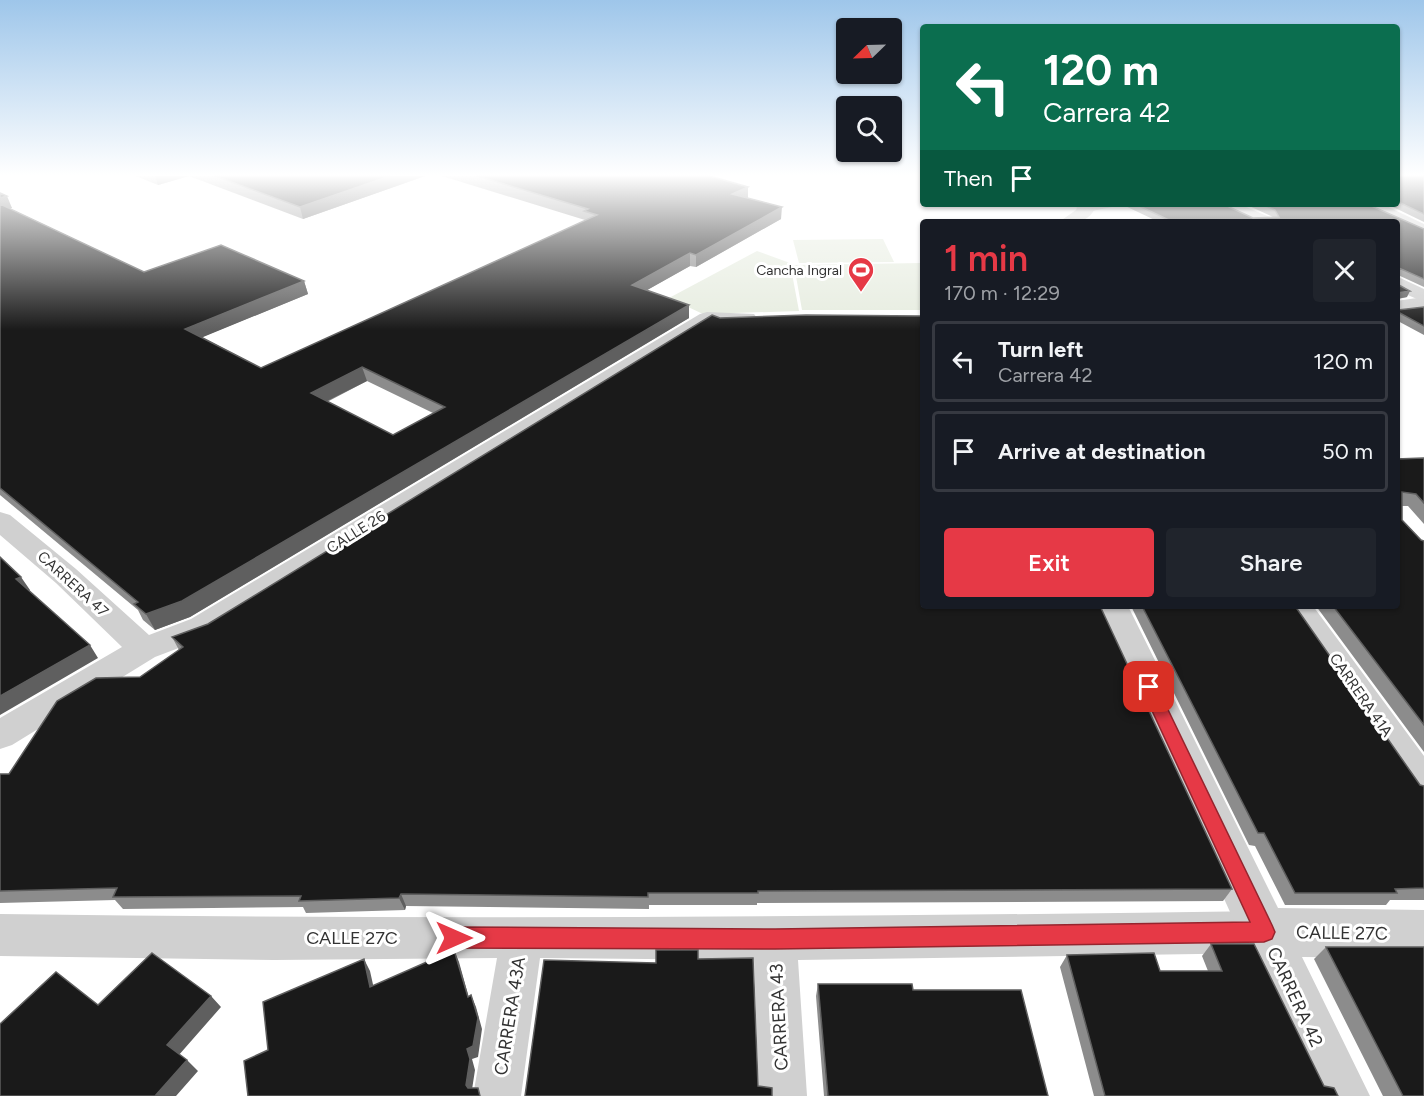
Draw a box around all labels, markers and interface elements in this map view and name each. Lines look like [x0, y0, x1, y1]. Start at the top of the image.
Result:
north arrow [836, 18, 902, 84]
map controls [836, 18, 902, 162]
text: 120 m [1043, 45, 1159, 96]
icon: left [944, 48, 1022, 126]
button: search [836, 96, 902, 162]
text: Carrera 42 [1043, 96, 1171, 129]
icon: arrive [1005, 162, 1038, 195]
text: Then [944, 165, 993, 192]
text: 1 min [944, 237, 1028, 280]
button: close [1313, 239, 1376, 302]
sports icon: Cancha Ingral [846, 255, 876, 293]
place label: Cancha Ingral [756, 262, 842, 279]
text: 170 m · 12:29 [944, 281, 1060, 305]
text: Turn left [998, 336, 1084, 363]
icon: left [947, 345, 980, 378]
text: 120 m [1313, 348, 1373, 375]
text: Carrera 42 [998, 363, 1093, 387]
icon: arrive [947, 435, 980, 468]
text: Arrive at destination [998, 438, 1206, 465]
text: 50 m [1322, 438, 1373, 465]
street label: CALLE 26 [323, 507, 389, 557]
button: Exit [944, 528, 1154, 597]
button: Share [1166, 528, 1376, 597]
street label: CARRERA 47 [34, 547, 112, 621]
street label: CARRERA 41A [1326, 650, 1396, 740]
pin [1123, 661, 1174, 712]
icon: arrive [1132, 670, 1165, 703]
position arrow [422, 906, 486, 970]
street label: CALLE 27C [1296, 921, 1388, 945]
street label: CALLE 27C [306, 927, 398, 949]
street label: CARRERA 42 [1262, 944, 1328, 1050]
street label: CARRERA 43A [490, 955, 530, 1077]
street label: CARRERA 43 [765, 963, 793, 1071]

